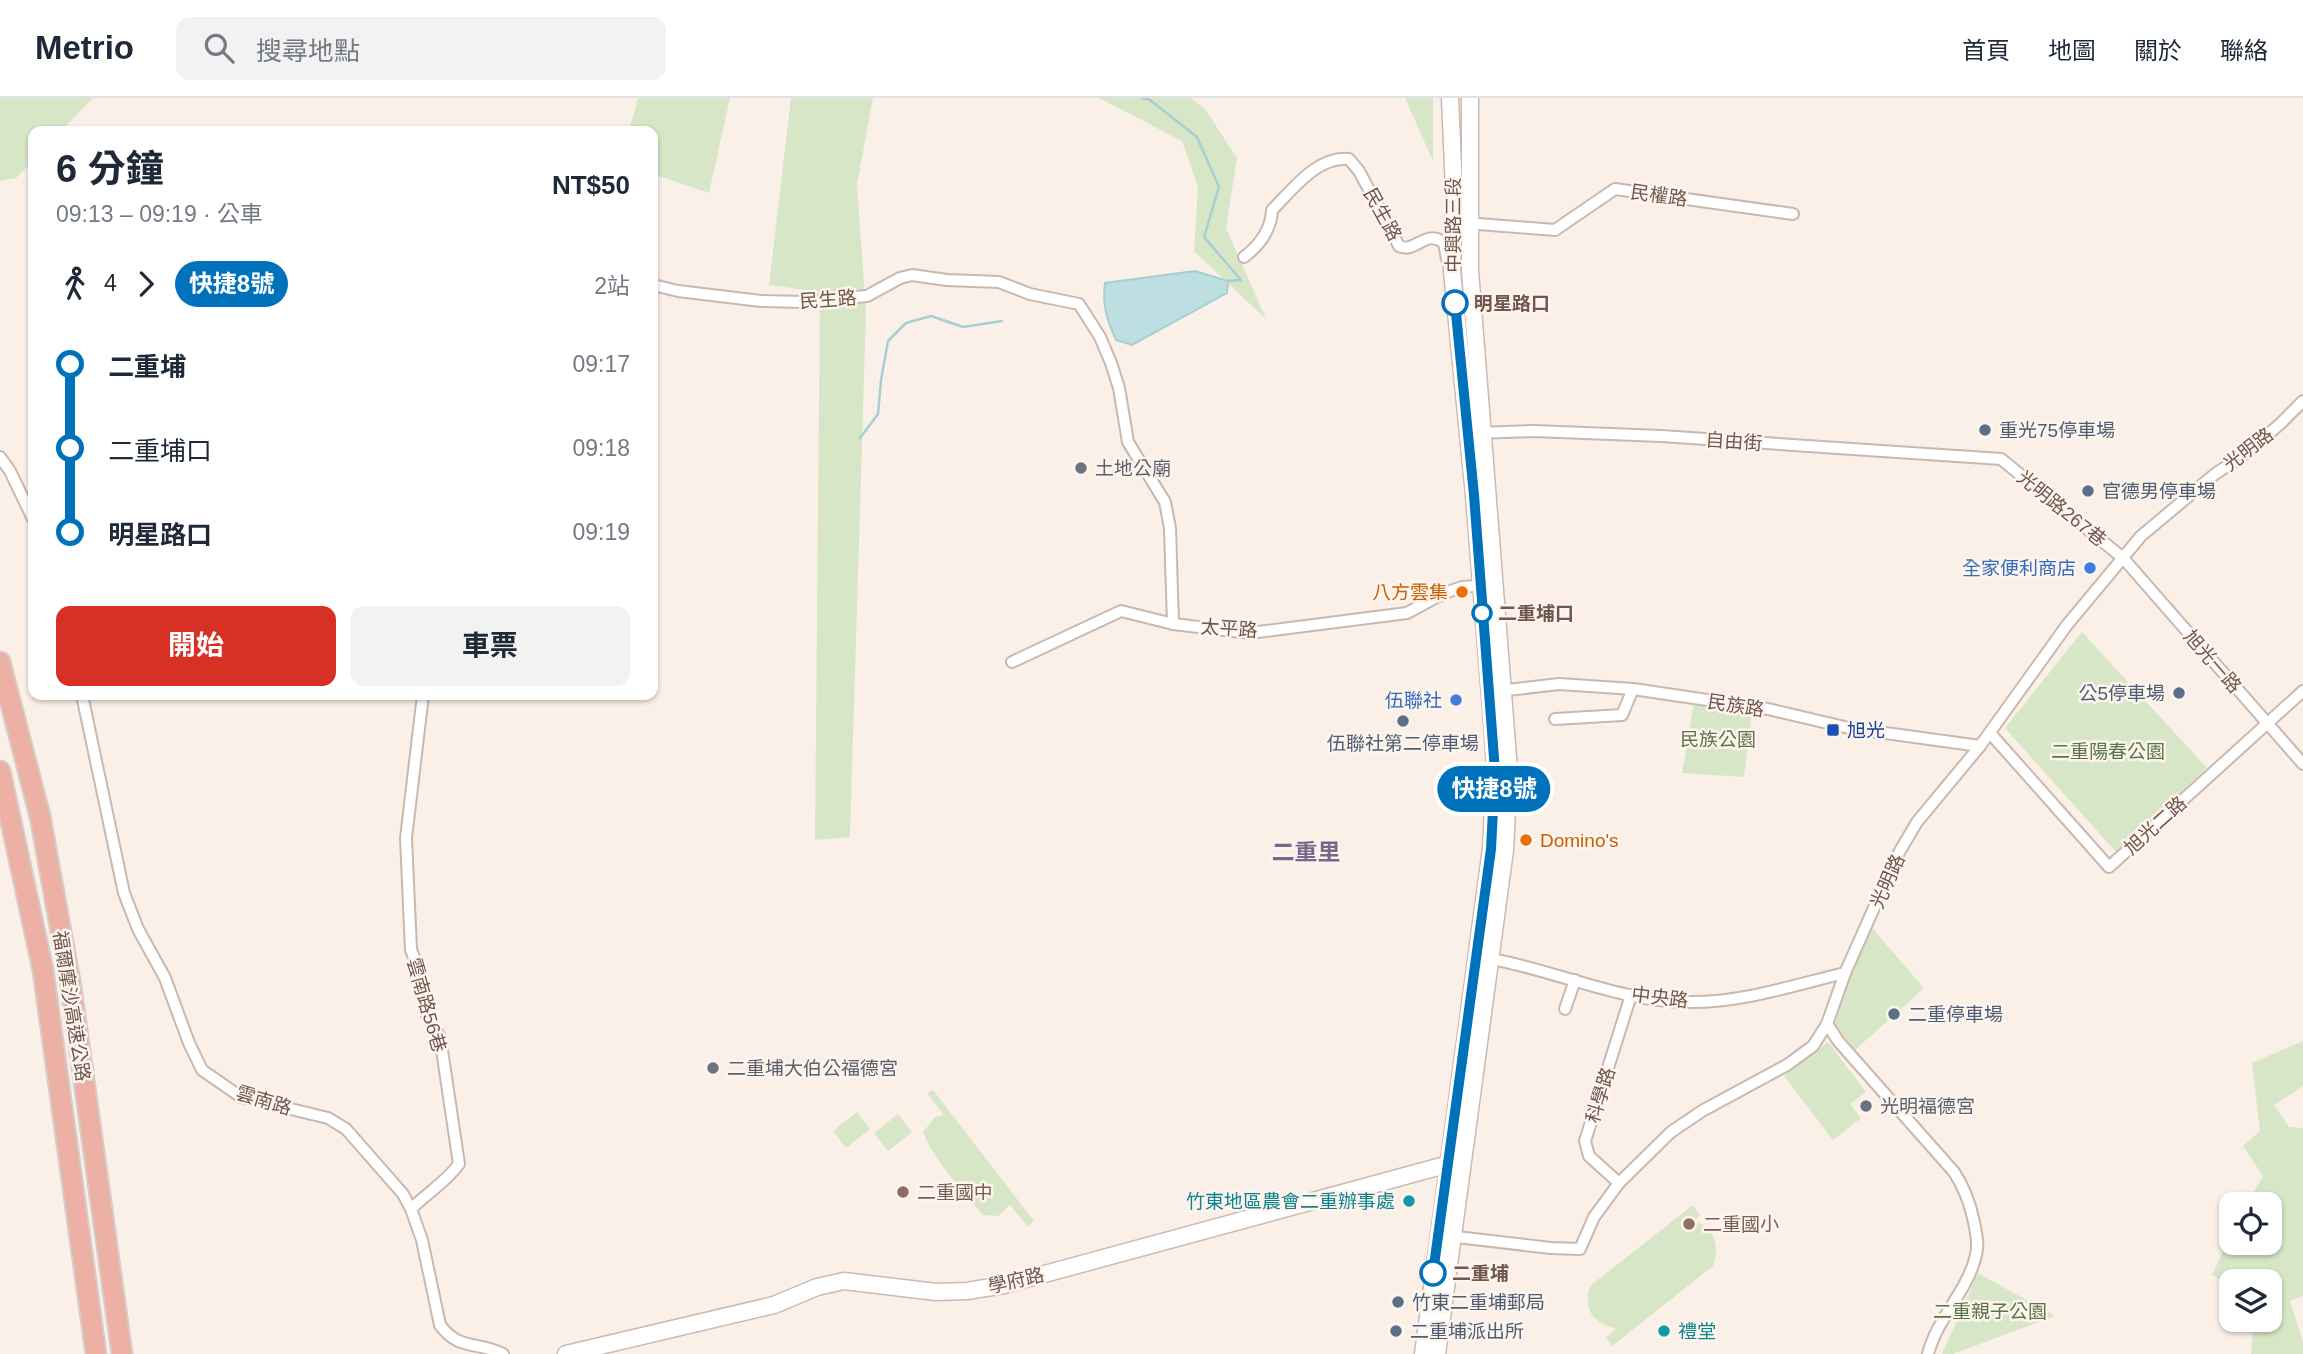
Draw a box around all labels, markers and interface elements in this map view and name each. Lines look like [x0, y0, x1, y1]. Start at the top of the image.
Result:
search box [176, 17, 666, 80]
text: Metrio [35, 29, 134, 66]
icon: search [200, 29, 238, 67]
text: 搜尋地點 [256, 36, 360, 66]
text: 首頁 [1962, 37, 2010, 64]
text: 地圖 [2048, 37, 2096, 64]
text: 關於 [2134, 37, 2182, 64]
text: 聯絡 [2220, 37, 2268, 64]
text: 6 分鐘 [56, 148, 164, 190]
text: NT$50 [552, 170, 630, 200]
street label: 中興路三段 [1443, 177, 1464, 273]
street label: 民權路 [1629, 181, 1689, 210]
street label: 民生路 [1360, 184, 1406, 244]
text: 09:13 – 09:19 · 公車 [56, 201, 263, 227]
icon: walk [56, 265, 94, 303]
icon: forward [127, 265, 165, 303]
text: 4 [104, 270, 117, 296]
text: 快捷8號 [189, 270, 274, 297]
text: 2站 [594, 273, 630, 299]
street label: 民生路 [799, 287, 857, 312]
marker: 明星路口 [1442, 290, 1468, 316]
place label: 明星路口 [1474, 293, 1550, 314]
text: 09:17 [572, 351, 630, 377]
text: 二重埔 [108, 352, 186, 382]
place label: 重光75停車場 [1999, 420, 2115, 441]
marker: 重光75停車場 [1977, 422, 1993, 438]
street label: 光明路 [2219, 424, 2277, 475]
street label: 自由街 [1705, 429, 1763, 454]
text: 09:18 [572, 435, 630, 461]
text: 二重埔口 [108, 436, 212, 466]
place label: 土地公廟 [1095, 458, 1171, 479]
marker: 土地公廟 [1073, 460, 1089, 476]
street label: 光明路267巷 [2013, 466, 2110, 550]
place label: 官德男停車場 [2102, 481, 2216, 502]
marker: 官德男停車場 [2080, 483, 2096, 499]
text: 09:19 [572, 519, 630, 545]
text: 明星路口 [108, 520, 212, 550]
place label: 全家便利商店 [1962, 558, 2076, 579]
marker: 全家便利商店 [2082, 560, 2098, 576]
place label: 八方雲集 [1372, 582, 1448, 603]
marker: 八方雲集 [1454, 584, 1470, 600]
marker: 二重埔口 [1472, 603, 1492, 623]
place label: 二重埔口 [1498, 603, 1574, 624]
button: 開始 [56, 606, 336, 686]
button: 車票 [350, 606, 630, 686]
street label: 太平路 [1200, 616, 1258, 641]
street label: 旭光一路 [2180, 626, 2245, 697]
place label: 公5停車場 [2078, 683, 2165, 704]
marker: 公5停車場 [2171, 685, 2187, 701]
place label: 伍聯社 [1385, 690, 1442, 711]
street label: 民族路 [1706, 691, 1766, 720]
marker: 伍聯社 [1448, 692, 1464, 708]
marker: 伍聯社第二停車場 [1395, 713, 1411, 729]
place label: 旭光 [1847, 720, 1885, 741]
marker: 旭光 [1825, 722, 1841, 738]
park label: 民族公園 [1680, 729, 1756, 750]
place label: 伍聯社第二停車場 [1327, 733, 1479, 754]
park label: 二重陽春公園 [2051, 741, 2165, 762]
line badge: 快捷8號 [1445, 766, 1543, 812]
text: 快捷8號 [1451, 775, 1537, 802]
street label: 旭光二路 [2120, 792, 2191, 859]
place label: Domino's [1540, 830, 1619, 851]
marker: Domino's [1518, 832, 1534, 848]
district label: 二重里 [1272, 839, 1341, 865]
street label: 光明路 [1866, 851, 1909, 912]
street label: 福爾摩沙高速公路 [49, 929, 94, 1083]
street label: 雲南路56巷 [403, 956, 450, 1055]
street label: 中央路 [1630, 984, 1690, 1011]
place label: 二重停車場 [1908, 1004, 2003, 1025]
marker: 二重停車場 [1886, 1006, 1902, 1022]
place label: 二重埔大伯公福德宮 [727, 1058, 898, 1079]
marker: 二重埔大伯公福德宮 [705, 1060, 721, 1076]
street label: 科學路 [1582, 1065, 1619, 1125]
street label: 雲南路 [234, 1082, 294, 1119]
place label: 光明福德宮 [1880, 1096, 1975, 1117]
marker: 光明福德宮 [1858, 1098, 1874, 1114]
place label: 二重國中 [917, 1182, 993, 1203]
marker: 二重國中 [895, 1184, 911, 1200]
place label: 竹東地區農會二重辦事處 [1186, 1191, 1395, 1212]
map controls [2219, 1192, 2282, 1332]
button: locate [2219, 1192, 2282, 1255]
marker: 竹東地區農會二重辦事處 [1401, 1193, 1417, 1209]
place label: 二重國小 [1703, 1214, 1779, 1235]
marker: 二重國小 [1681, 1216, 1697, 1232]
marker: 二重埔 [1420, 1260, 1446, 1286]
place label: 二重埔 [1452, 1263, 1509, 1284]
street label: 學府路 [986, 1264, 1046, 1297]
button: layers [2219, 1269, 2282, 1332]
place label: 竹東二重埔郵局 [1412, 1292, 1545, 1313]
marker: 竹東二重埔郵局 [1390, 1294, 1406, 1310]
park label: 二重親子公園 [1933, 1301, 2047, 1322]
place label: 二重埔派出所 [1410, 1321, 1524, 1342]
place label: 禮堂 [1678, 1321, 1716, 1342]
marker: 二重埔派出所 [1388, 1323, 1404, 1339]
marker: 禮堂 [1656, 1323, 1672, 1339]

